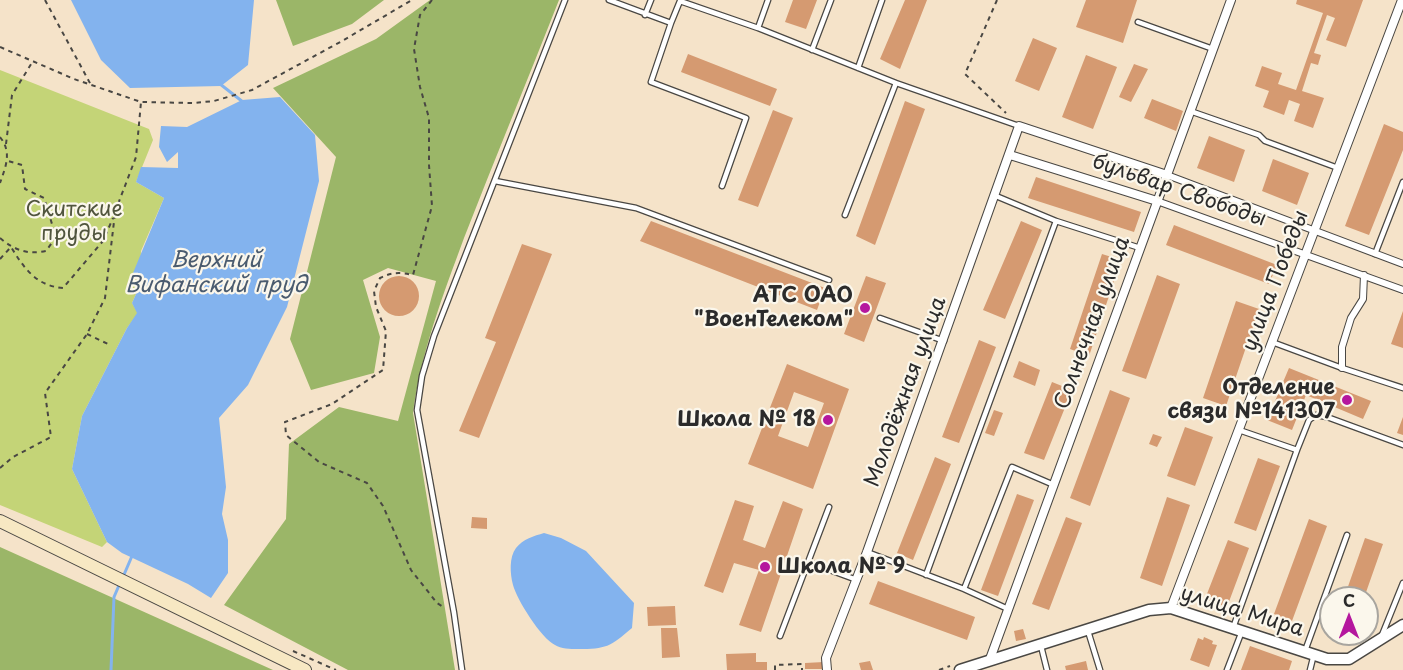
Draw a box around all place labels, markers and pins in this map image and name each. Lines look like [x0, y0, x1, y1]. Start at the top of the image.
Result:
place label: АТС ОАО "ВоенТелеком" [694, 283, 853, 333]
marker: АТС ОАО "ВоенТелеком" [858, 301, 872, 315]
place label: Отделение связи №141307 [1167, 375, 1335, 425]
marker: Отделение связи №141307 [1340, 393, 1354, 407]
place label: Школа № 18 [677, 407, 816, 433]
marker: Школа № 18 [821, 413, 835, 427]
place label: Школа № 9 [777, 554, 905, 580]
marker: Школа № 9 [758, 560, 772, 574]

